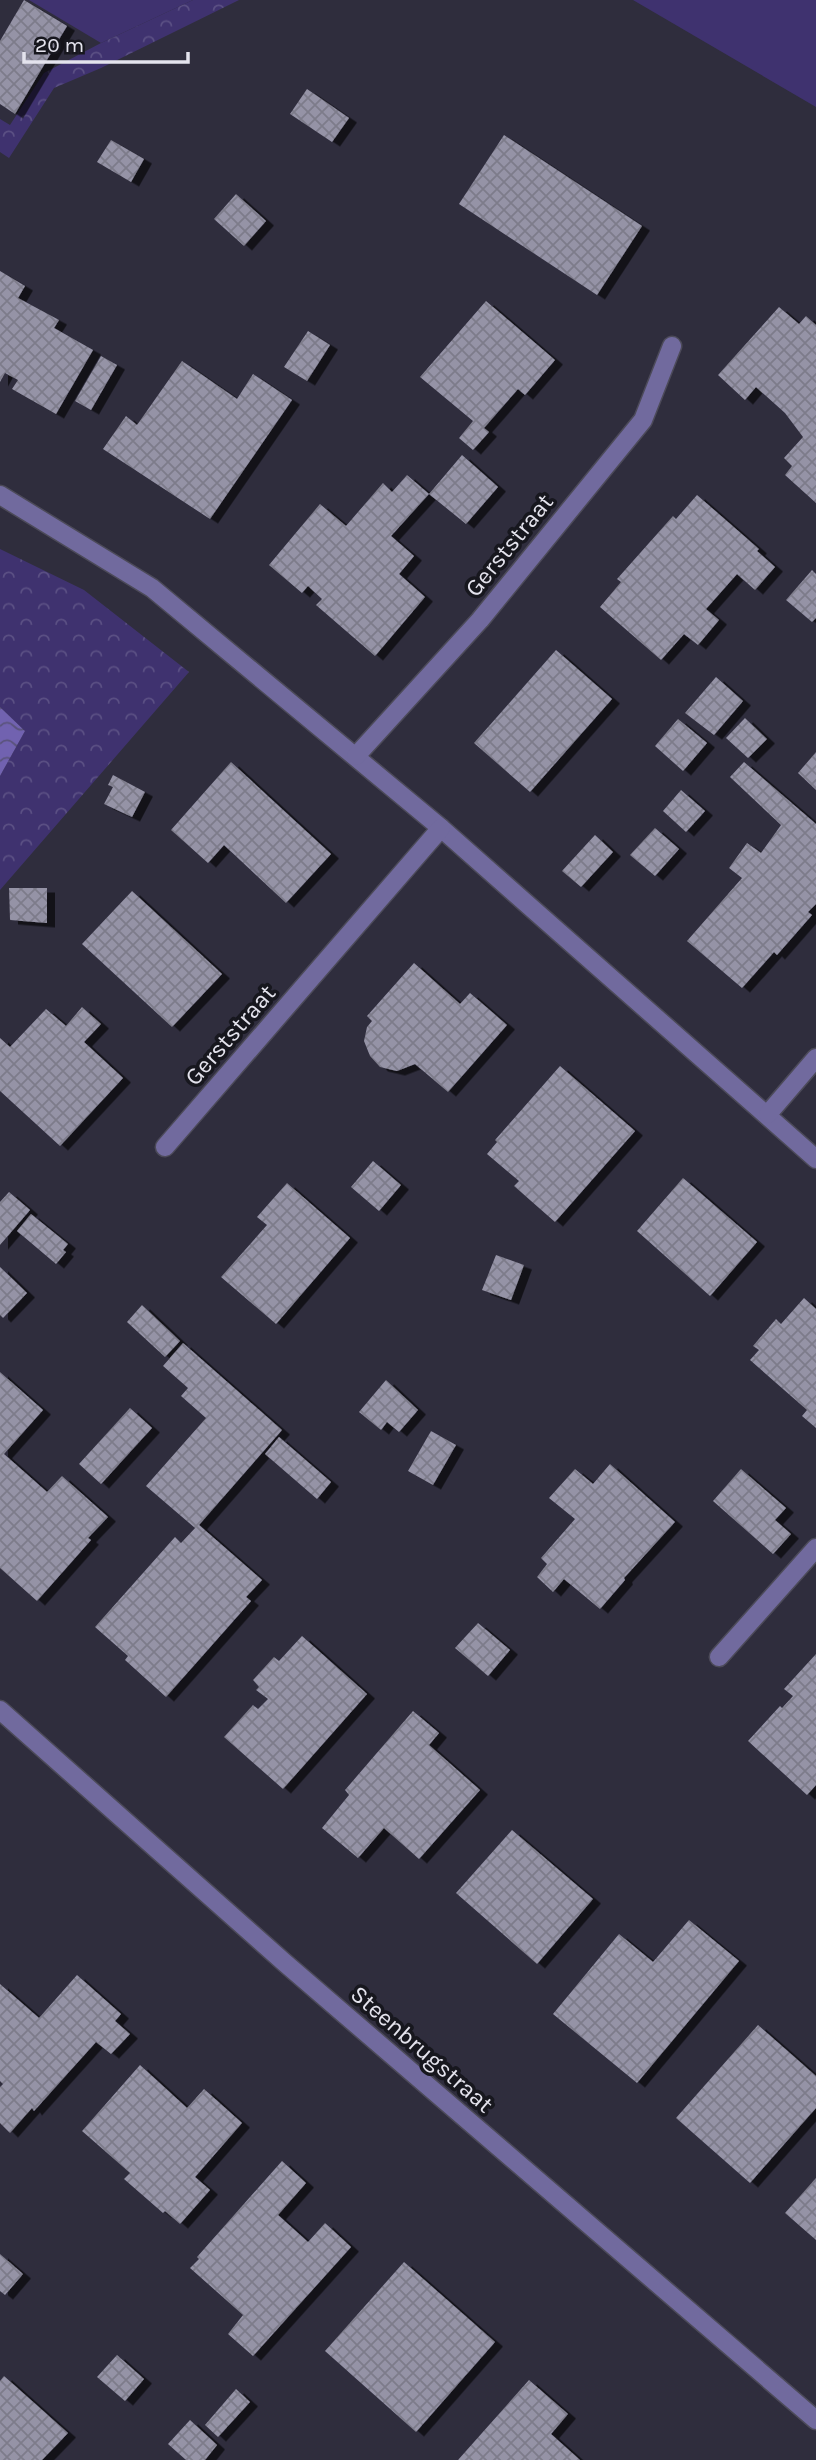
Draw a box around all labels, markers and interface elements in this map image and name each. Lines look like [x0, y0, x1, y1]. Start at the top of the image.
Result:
scale bar [24, 21, 189, 65]
text: 20 m [35, 33, 84, 57]
street label: Gerststraat [459, 488, 559, 602]
street label: Gerststraat [179, 979, 281, 1091]
street label: Steenbrugstraat [345, 1980, 499, 2118]

